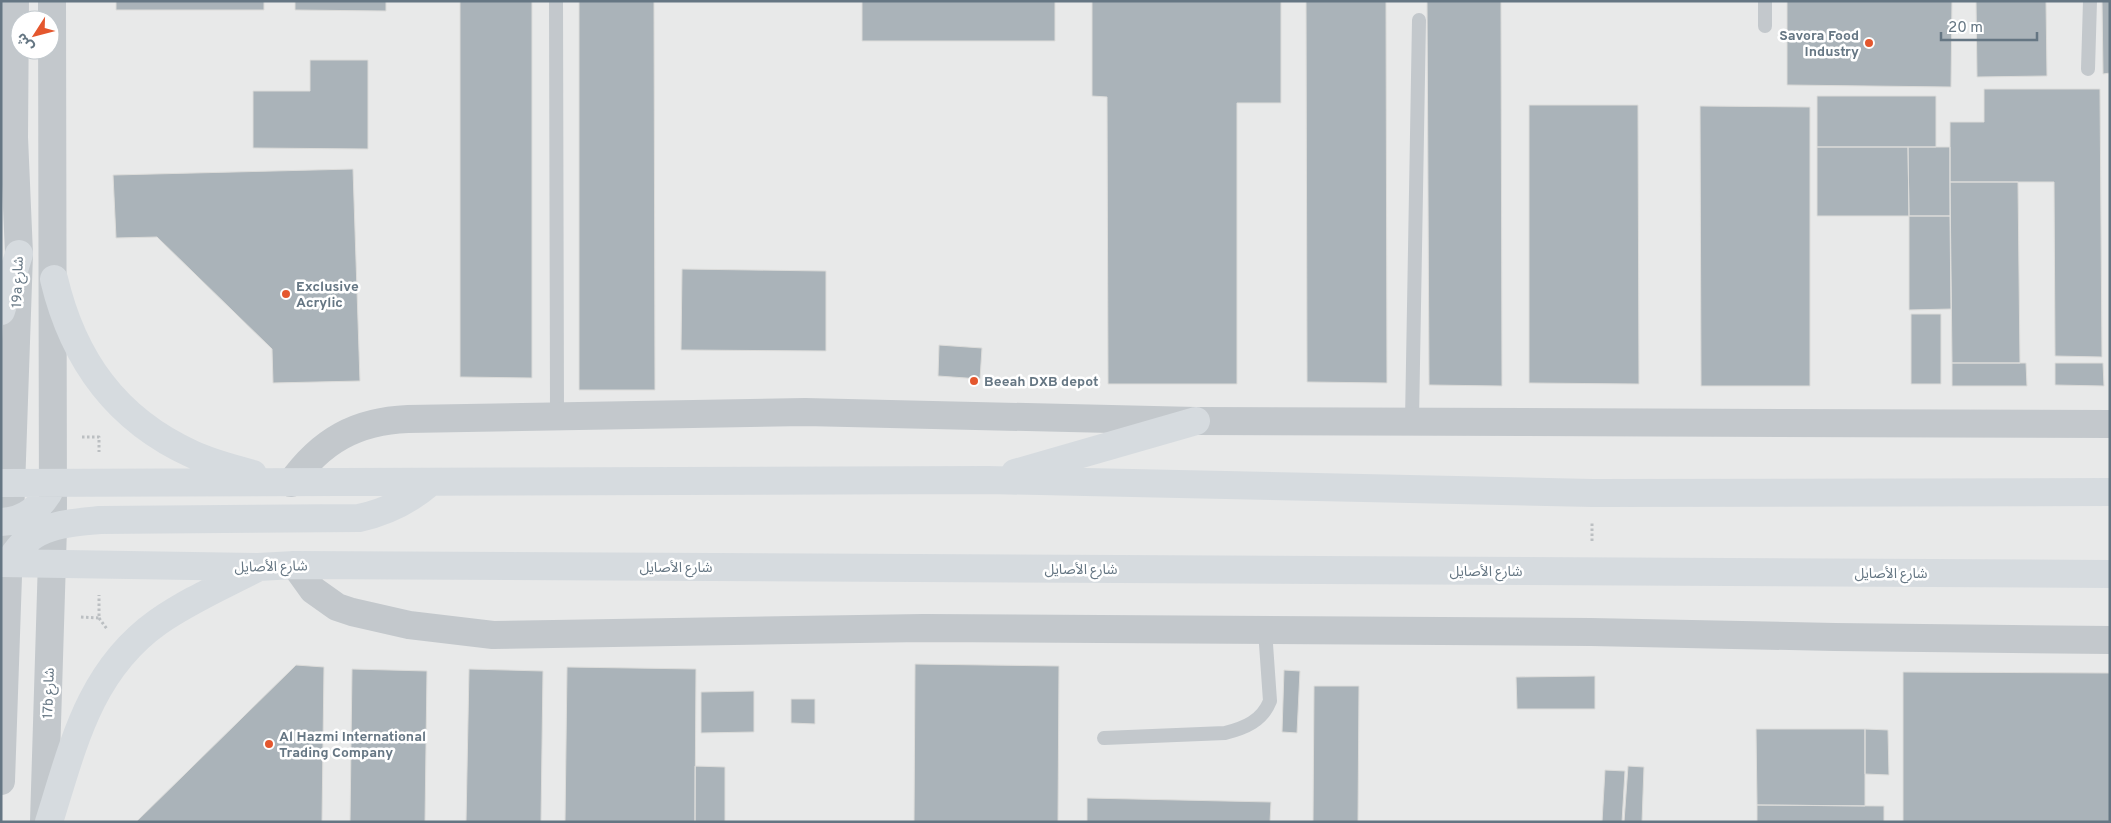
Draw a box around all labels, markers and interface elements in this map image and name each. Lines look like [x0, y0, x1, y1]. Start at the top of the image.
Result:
north arrow [10, 10, 60, 60]
scale bar [1941, 10, 2037, 42]
text: 20 m [1948, 19, 1983, 38]
place label: Savora Food Industry [1779, 28, 1859, 61]
text: ش [13, 29, 38, 55]
marker: Savora Food Industry [1863, 37, 1875, 49]
street label: 19a شارع [9, 256, 29, 308]
place label: Exclusive Acrylic [296, 279, 359, 312]
marker: Exclusive Acrylic [280, 288, 292, 300]
place label: Beeah DXB depot [984, 374, 1098, 391]
marker: Beeah DXB depot [968, 375, 980, 387]
street label: شارع الأصايل [234, 558, 308, 578]
street label: شارع الأصايل [639, 560, 713, 578]
street label: شارع الأصايل [1044, 562, 1118, 580]
street label: شارع الأصايل [1449, 564, 1523, 582]
street label: شارع الأصايل [1854, 566, 1928, 584]
street label: 17b شارع [40, 667, 60, 719]
place label: Al Hazmi International Trading Company [279, 729, 426, 762]
marker: Al Hazmi International Trading Company [263, 738, 275, 750]

